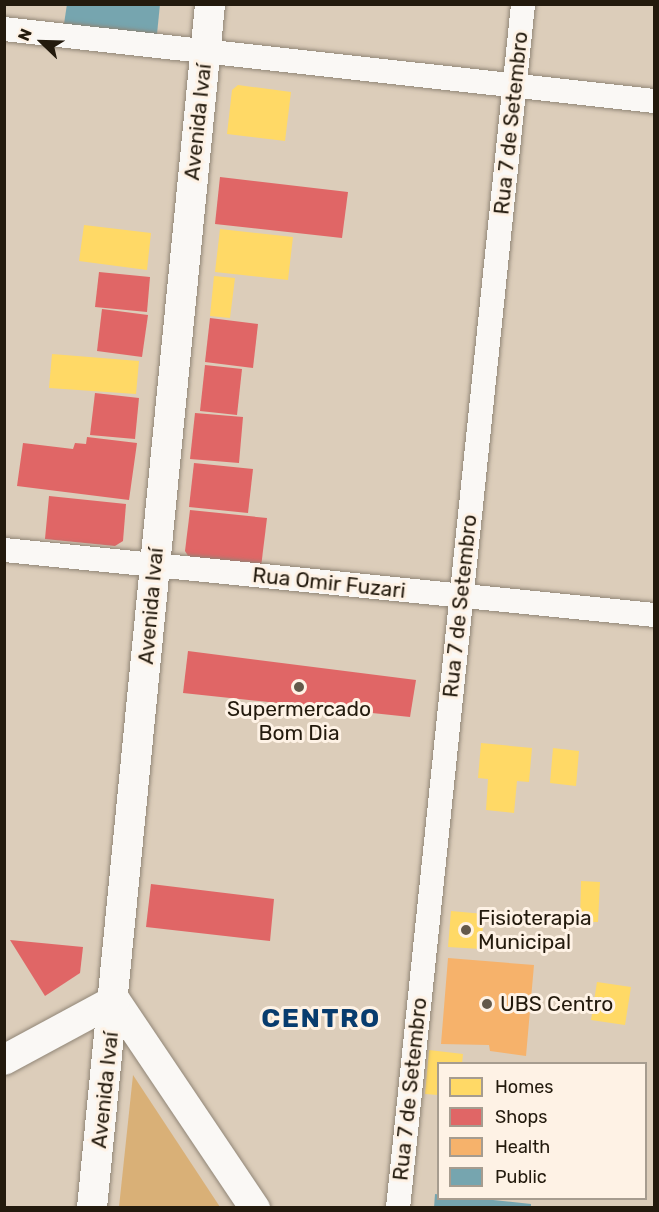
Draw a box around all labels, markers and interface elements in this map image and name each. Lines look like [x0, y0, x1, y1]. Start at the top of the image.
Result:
north arrow [12, 12, 72, 72]
text: N [14, 26, 36, 44]
street label: Rua 7 de Setembro [489, 30, 533, 216]
street label: Avenida Ivaí [179, 62, 217, 182]
street label: Rua 7 de Setembro [438, 513, 482, 699]
street label: Avenida Ivaí [133, 547, 169, 665]
street label: Rua Omir Fuzari [251, 562, 407, 604]
marker: Supermercado Bom Dia [292, 680, 306, 694]
place label: Supermercado Bom Dia [227, 696, 371, 746]
place label: Fisioterapia Municipal [478, 905, 592, 955]
marker: Fisioterapia Municipal [459, 923, 473, 937]
place label: UBS Centro [500, 991, 613, 1017]
marker: UBS Centro [478, 995, 496, 1013]
street label: Rua 7 de Setembro [388, 996, 432, 1182]
district label: CENTRO [261, 1003, 381, 1035]
street label: Avenida Ivaí [86, 1030, 124, 1150]
legend [437, 1062, 647, 1200]
text: Homes [495, 1076, 553, 1098]
text: Shops [495, 1106, 547, 1128]
text: Health [495, 1136, 550, 1158]
text: Public [495, 1166, 547, 1188]

